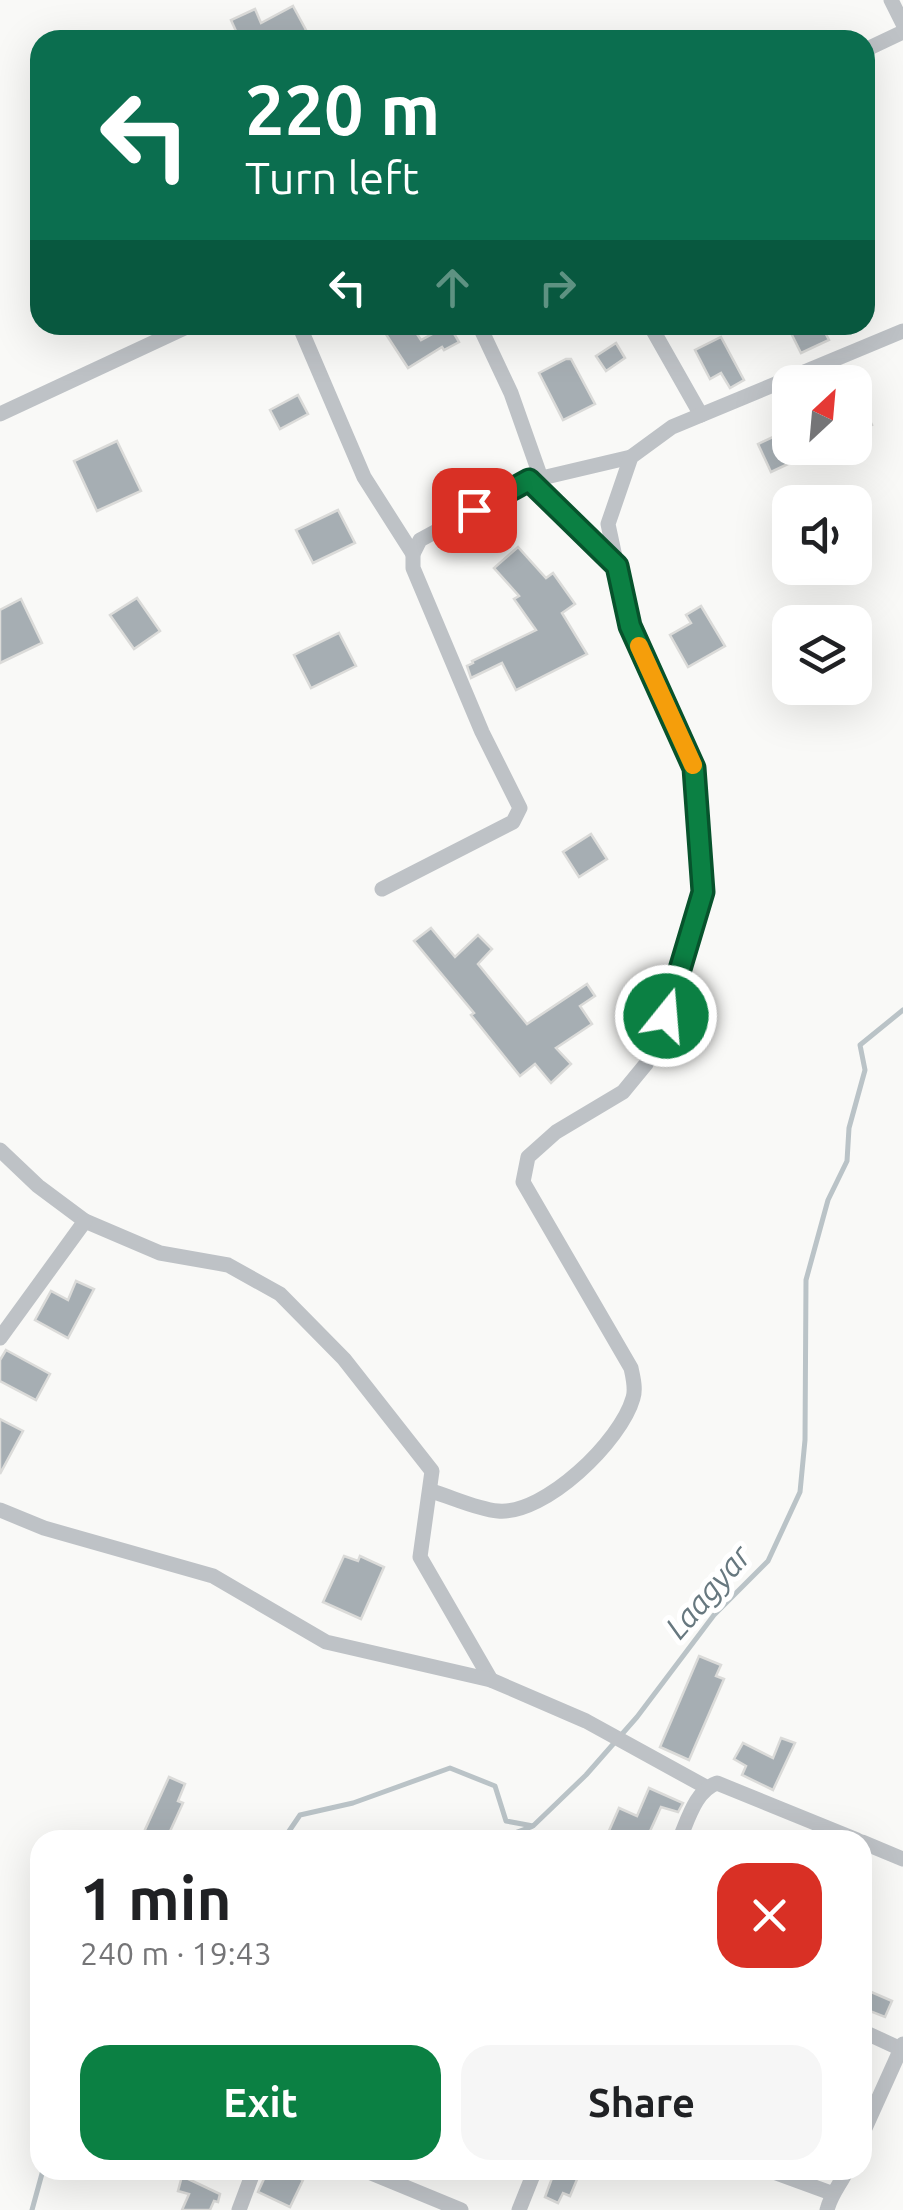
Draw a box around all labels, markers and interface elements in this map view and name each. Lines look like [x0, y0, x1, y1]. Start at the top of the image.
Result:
icon: left [80, 70, 210, 200]
text: 220 m [245, 70, 440, 148]
text: Turn left [245, 152, 419, 203]
icon: left [320, 260, 375, 315]
icon: ahead [425, 260, 480, 315]
icon: right [530, 260, 585, 315]
north arrow [772, 365, 872, 465]
map controls [772, 365, 872, 705]
pin [432, 468, 517, 553]
icon: arrive [447, 483, 502, 538]
button: sound [772, 485, 872, 585]
button: layers [772, 605, 872, 705]
position arrow [614, 964, 718, 1068]
water label: Laagyar [657, 1537, 758, 1645]
button: close [717, 1863, 822, 1968]
text: 1 min [80, 1864, 232, 1931]
text: 240 m · 19:43 [80, 1935, 272, 1971]
button: Exit [80, 2045, 441, 2160]
button: Share [461, 2045, 822, 2160]

